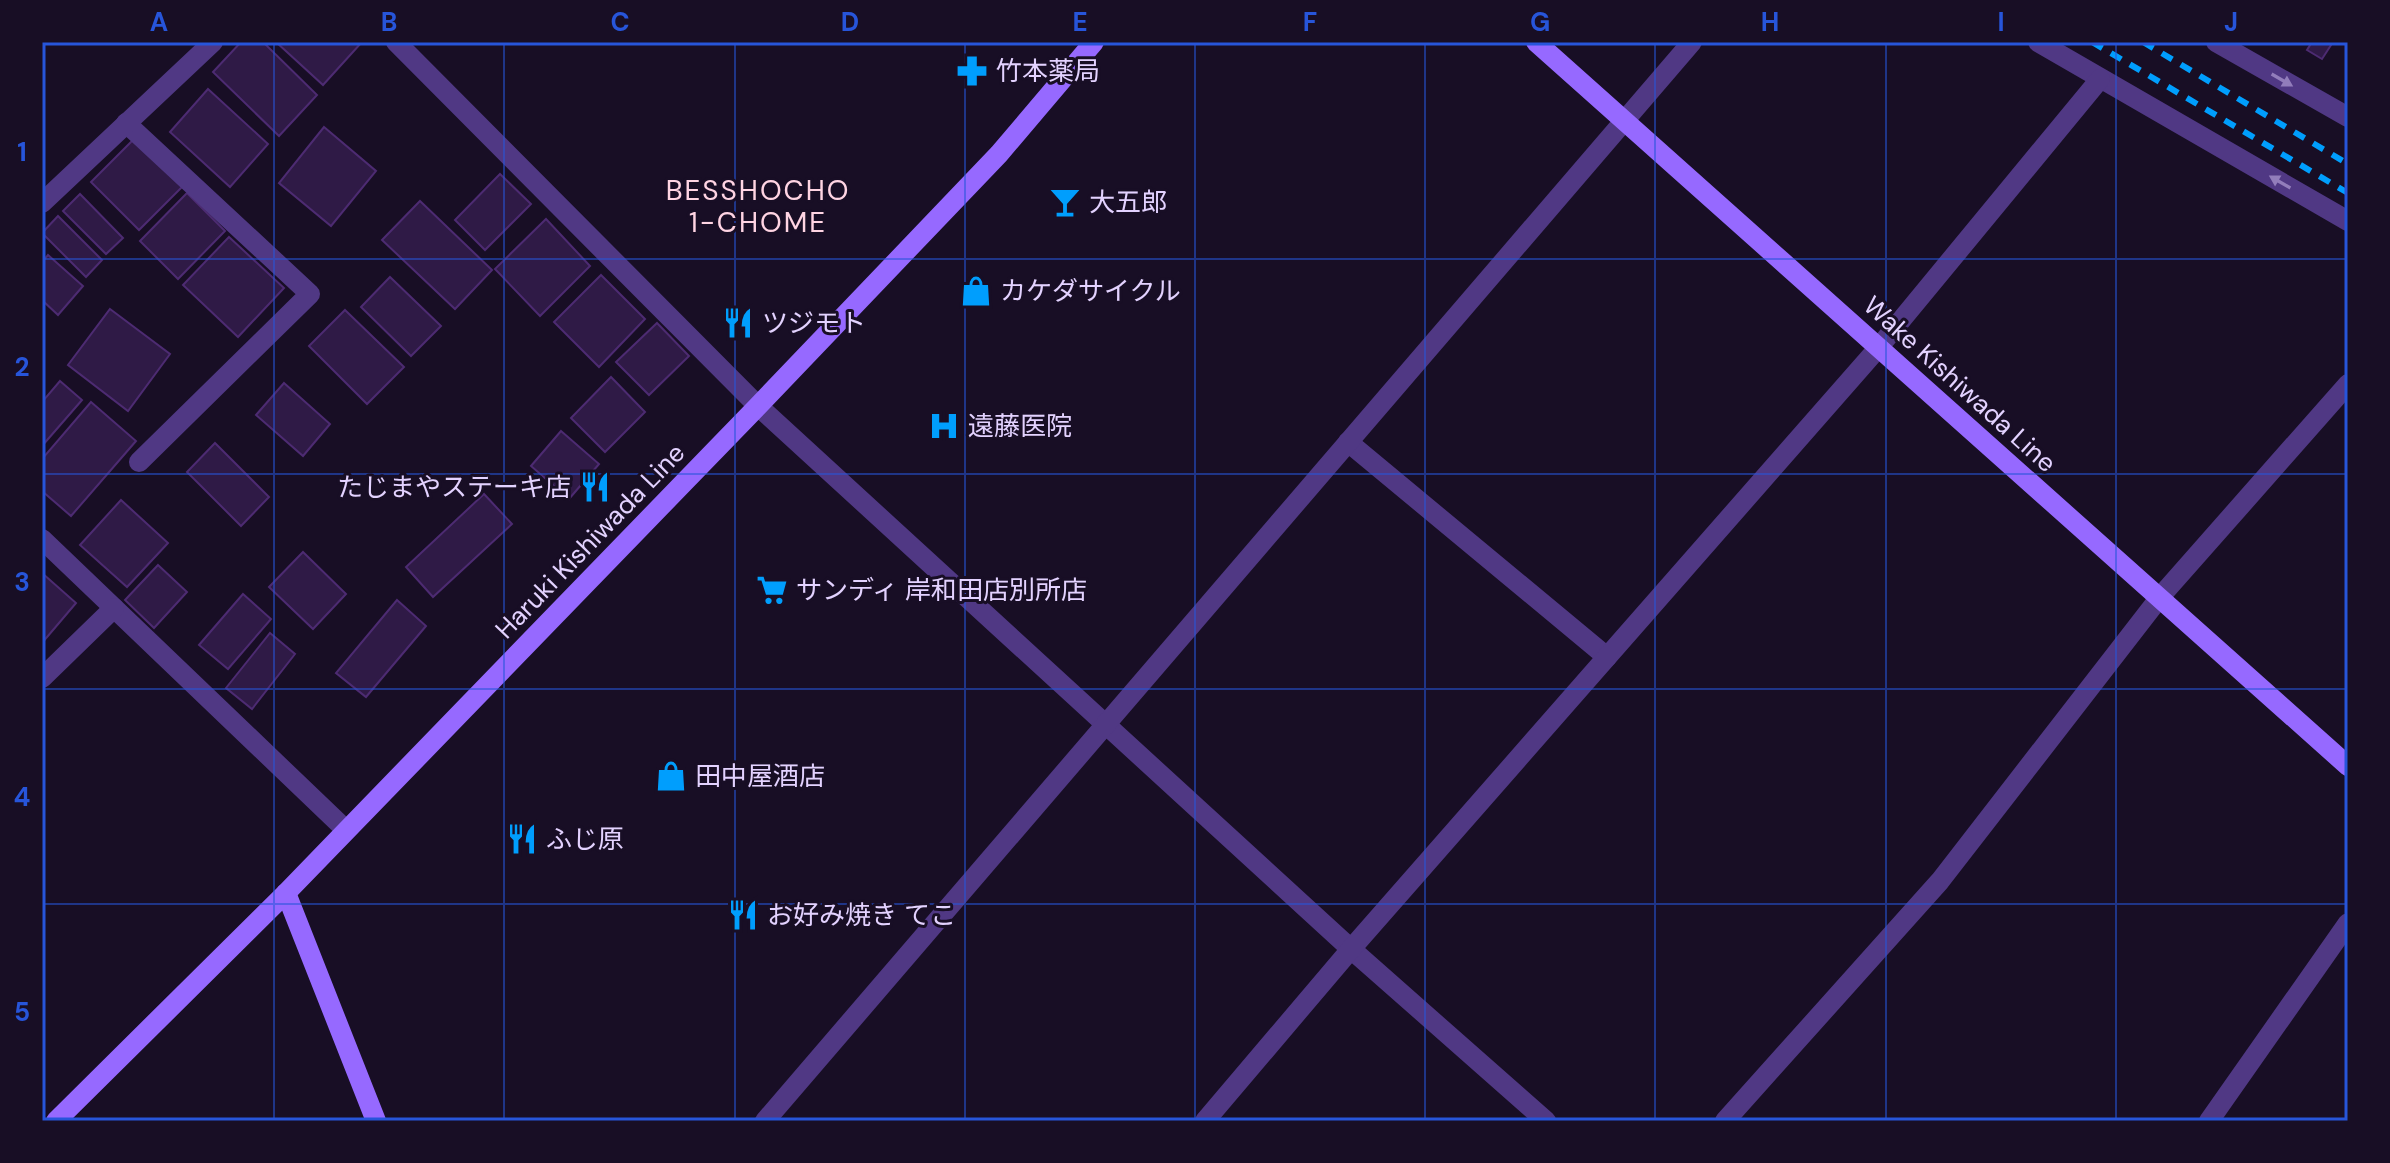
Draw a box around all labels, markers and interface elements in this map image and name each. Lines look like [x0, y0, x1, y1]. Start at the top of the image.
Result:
text: A [150, 5, 168, 39]
text: B [381, 5, 397, 39]
text: C [610, 5, 630, 39]
text: D [841, 5, 859, 39]
text: E [1072, 5, 1088, 39]
text: F [1303, 5, 1317, 39]
text: G [1530, 5, 1550, 39]
text: H [1761, 5, 1779, 39]
text: I [1997, 5, 2005, 39]
text: J [2224, 5, 2238, 39]
pharmacy icon: 竹本薬局 [955, 54, 989, 88]
place label: 竹本薬局 [996, 54, 1100, 88]
one-way arrow [2271, 73, 2293, 87]
text: 1 [17, 135, 27, 169]
district label: BESSHOCHO 1-CHOME [666, 172, 850, 241]
one-way arrow [2269, 175, 2291, 189]
bar icon: 大五郎 [1048, 185, 1082, 219]
place label: 大五郎 [1089, 185, 1167, 219]
shop icon: カケダサイクル [959, 274, 993, 308]
place label: カケダサイクル [1000, 274, 1181, 308]
street label: Wake Kishiwada Line [1856, 288, 2064, 480]
restaurant icon: ツジモト [721, 306, 755, 340]
place label: ツジモト [762, 306, 866, 340]
text: 2 [14, 350, 30, 384]
hospital icon: 遠藤医院 [927, 409, 961, 443]
place label: 遠藤医院 [968, 409, 1072, 443]
street label: Haruki Kishiwada Line [488, 436, 692, 646]
place label: たじまやステーキ店 [337, 470, 571, 504]
restaurant icon: たじまやステーキ店 [578, 470, 612, 504]
text: 3 [14, 565, 30, 599]
supermarket icon: サンディ 岸和田店別所店 [755, 573, 789, 607]
place label: サンディ 岸和田店別所店 [796, 573, 1087, 607]
shop icon: 田中屋酒店 [654, 759, 688, 793]
place label: 田中屋酒店 [695, 759, 825, 793]
text: 4 [14, 780, 30, 814]
restaurant icon: ふじ原 [505, 822, 539, 856]
place label: ふじ原 [546, 822, 624, 856]
restaurant icon: お好み焼き てこ [726, 898, 760, 932]
place label: お好み焼き てこ [767, 898, 956, 932]
text: 5 [14, 995, 30, 1029]

